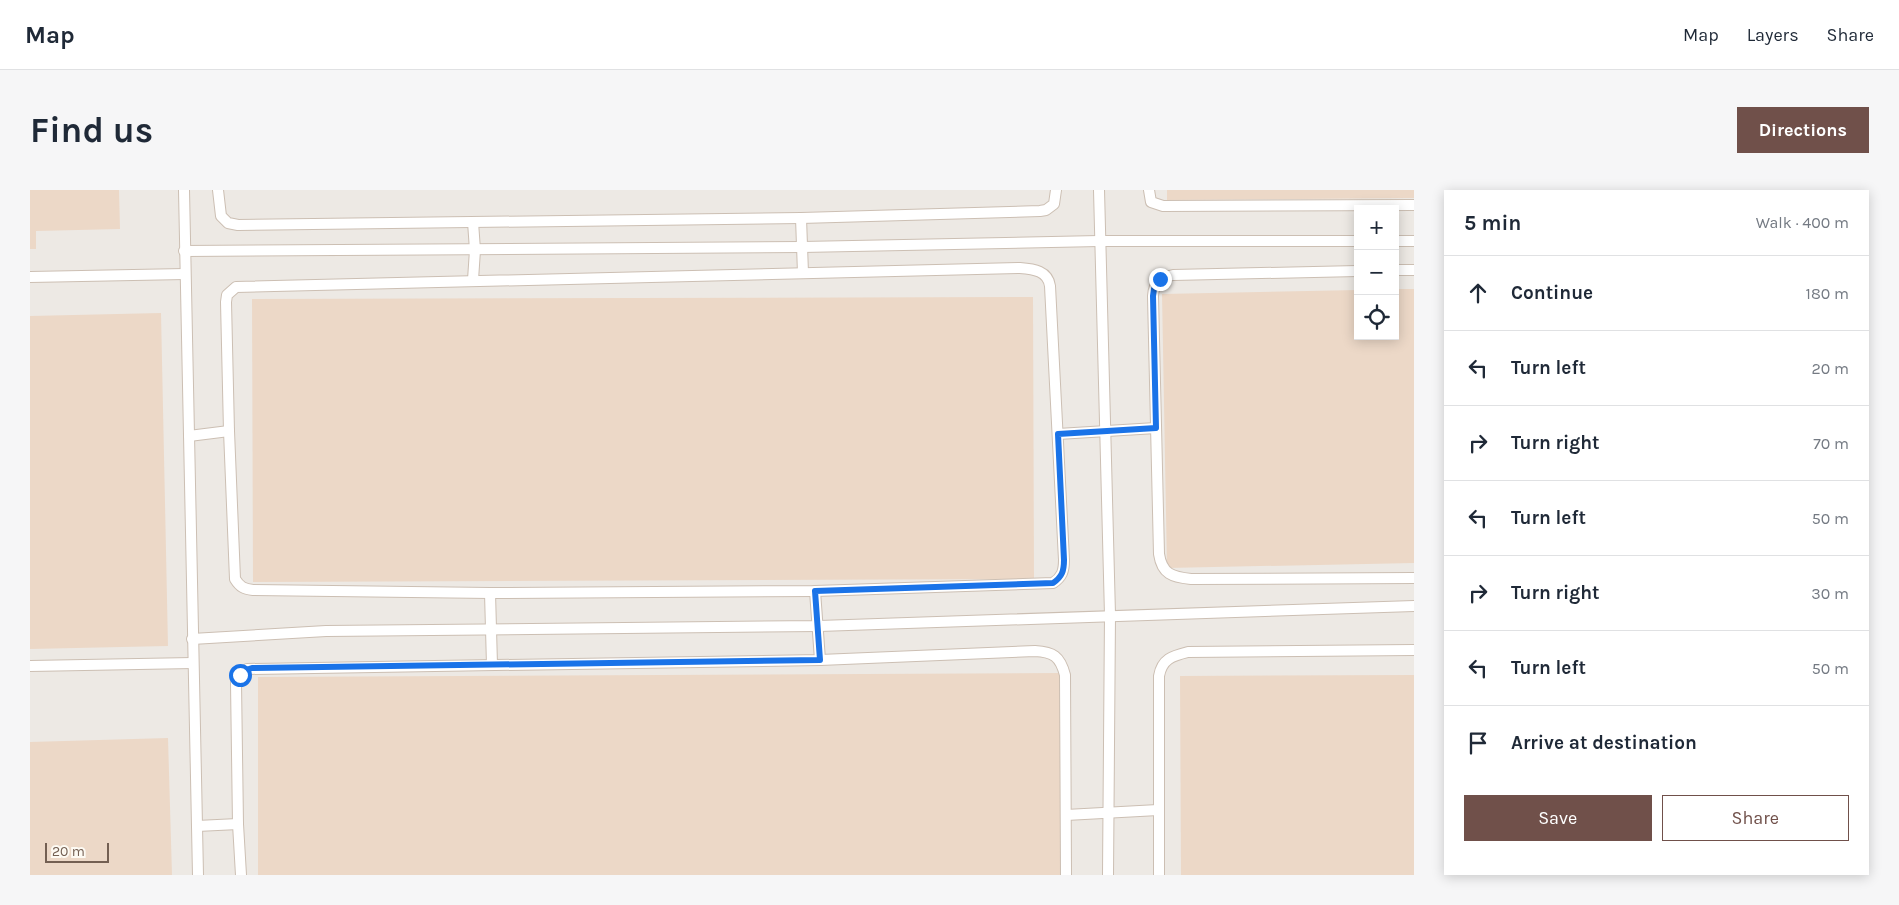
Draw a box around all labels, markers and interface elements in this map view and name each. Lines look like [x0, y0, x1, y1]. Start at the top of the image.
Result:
text: Map [25, 21, 75, 49]
text: Map [1683, 24, 1719, 46]
text: Layers [1747, 24, 1799, 46]
text: Share [1827, 24, 1874, 46]
button: Directions [1737, 107, 1869, 153]
text: Find us [30, 110, 153, 151]
map controls [1354, 205, 1399, 340]
button: + [1354, 205, 1399, 250]
text: 5 min [1464, 211, 1521, 235]
text: Walk · 400 m [1756, 213, 1849, 232]
button: − [1354, 250, 1399, 295]
route end [1149, 268, 1172, 291]
icon: ahead [1464, 279, 1492, 307]
text: Continue [1511, 282, 1593, 304]
text: 180 m [1806, 284, 1849, 303]
button: locate [1354, 295, 1399, 340]
icon: left [1464, 354, 1492, 382]
text: Turn left [1511, 357, 1586, 379]
text: 20 m [1811, 359, 1849, 378]
icon: right [1464, 429, 1492, 457]
text: Turn right [1511, 432, 1600, 454]
text: 70 m [1813, 434, 1849, 453]
icon: left [1464, 504, 1492, 532]
text: Turn left [1511, 507, 1586, 529]
text: 50 m [1812, 509, 1849, 528]
icon: right [1464, 579, 1492, 607]
text: Turn right [1511, 582, 1600, 604]
text: 30 m [1811, 584, 1849, 603]
icon: left [1464, 654, 1492, 682]
text: Turn left [1511, 657, 1586, 679]
text: 50 m [1812, 659, 1849, 678]
route start [229, 664, 252, 687]
icon: arrive [1464, 729, 1492, 757]
text: Arrive at destination [1511, 732, 1697, 754]
button: Save [1464, 795, 1652, 841]
button: Share [1662, 795, 1849, 841]
scale bar [45, 840, 109, 863]
text: 20 m [52, 843, 85, 860]

